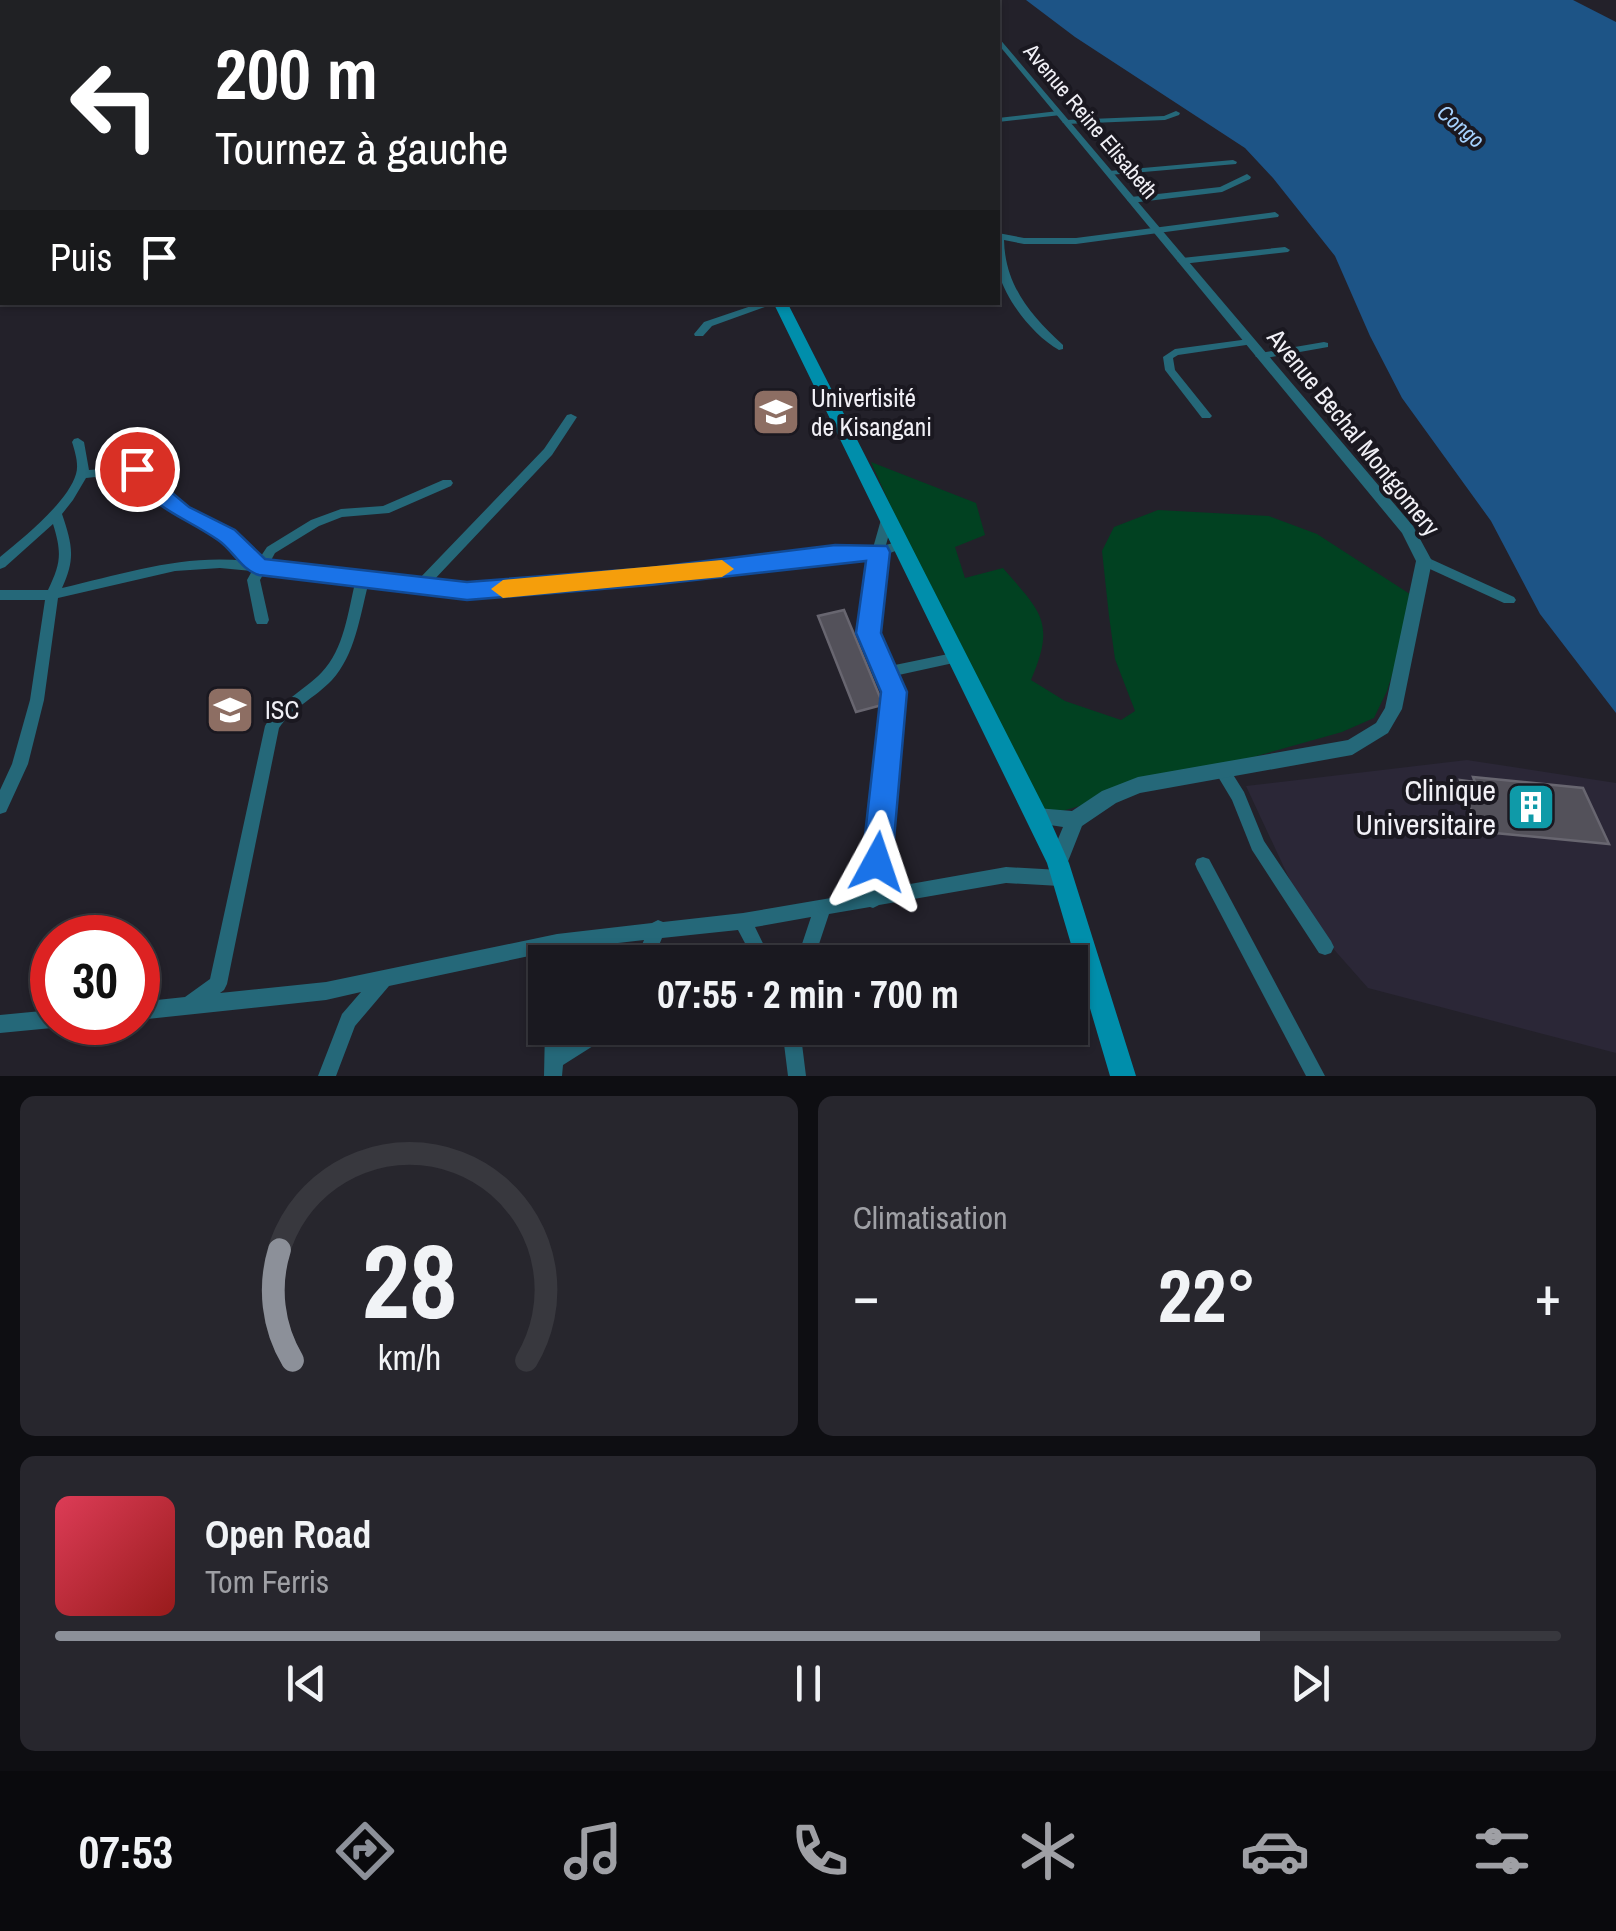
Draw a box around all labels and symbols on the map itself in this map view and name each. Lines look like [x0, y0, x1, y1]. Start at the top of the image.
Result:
street label: Avenue Reine Elisabeth [1016, 36, 1165, 205]
water label: Congo [1431, 97, 1491, 155]
street label: Avenue Bechal Montgomery [1259, 321, 1449, 543]
place label: Univertisité de Kisangani [811, 381, 932, 444]
school or university icon: Univertisité de Kisangani [750, 386, 802, 438]
pin [95, 427, 180, 512]
school or university icon: ISC [204, 684, 256, 736]
place label: ISC [265, 693, 299, 727]
place label: Clinique Universitaire [1355, 770, 1496, 844]
building icon: Clinique Universitaire [1505, 781, 1557, 833]
position arrow [825, 810, 929, 914]
speed limit sign: 30 [30, 915, 160, 1045]

